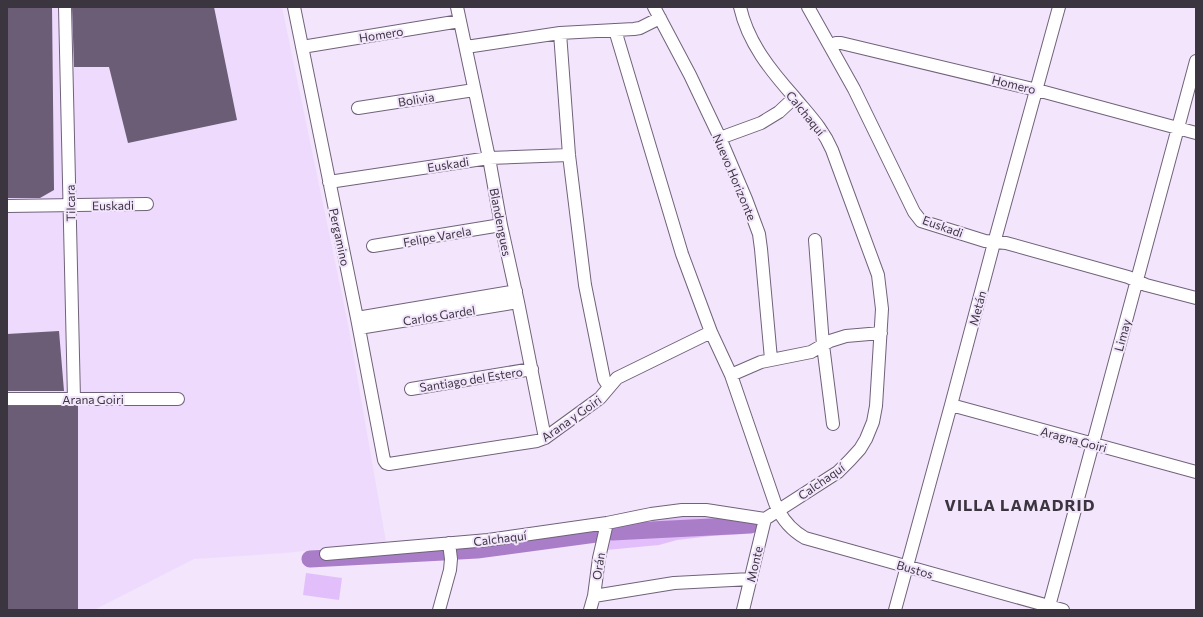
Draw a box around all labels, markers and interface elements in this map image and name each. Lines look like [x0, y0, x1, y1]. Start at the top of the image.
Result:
street label: Homero [358, 24, 404, 44]
street label: Homero [991, 72, 1037, 96]
street label: Calchaquí [784, 88, 829, 139]
street label: Bolivia [397, 89, 435, 109]
street label: Nuevo Horizonte [710, 132, 760, 222]
street label: Euskadi [426, 154, 470, 174]
street label: Tilcara [63, 184, 77, 222]
street label: Blandengues [488, 187, 514, 257]
street label: Euskadi [92, 198, 134, 212]
street label: Pergamino [327, 207, 353, 267]
street label: Euskadi [921, 212, 965, 240]
street label: Felipe Varela [402, 223, 472, 249]
street label: Metán [966, 289, 988, 327]
street label: Carlos Gardel [402, 302, 476, 328]
street label: Limay [1111, 317, 1133, 353]
street label: Santiago del Estero [418, 364, 524, 394]
street label: Arana Goiri [62, 392, 124, 406]
street label: Arana y Goiri [538, 392, 604, 444]
street label: Aragna Goiri [1039, 423, 1109, 455]
street label: Calchaquí [795, 459, 848, 502]
district label: VILLA LAMADRID [945, 495, 1095, 514]
street label: Calchaquí [473, 528, 528, 548]
street label: Monte [743, 545, 765, 583]
street label: Orán [589, 551, 607, 581]
street label: Bustos [895, 557, 935, 581]

